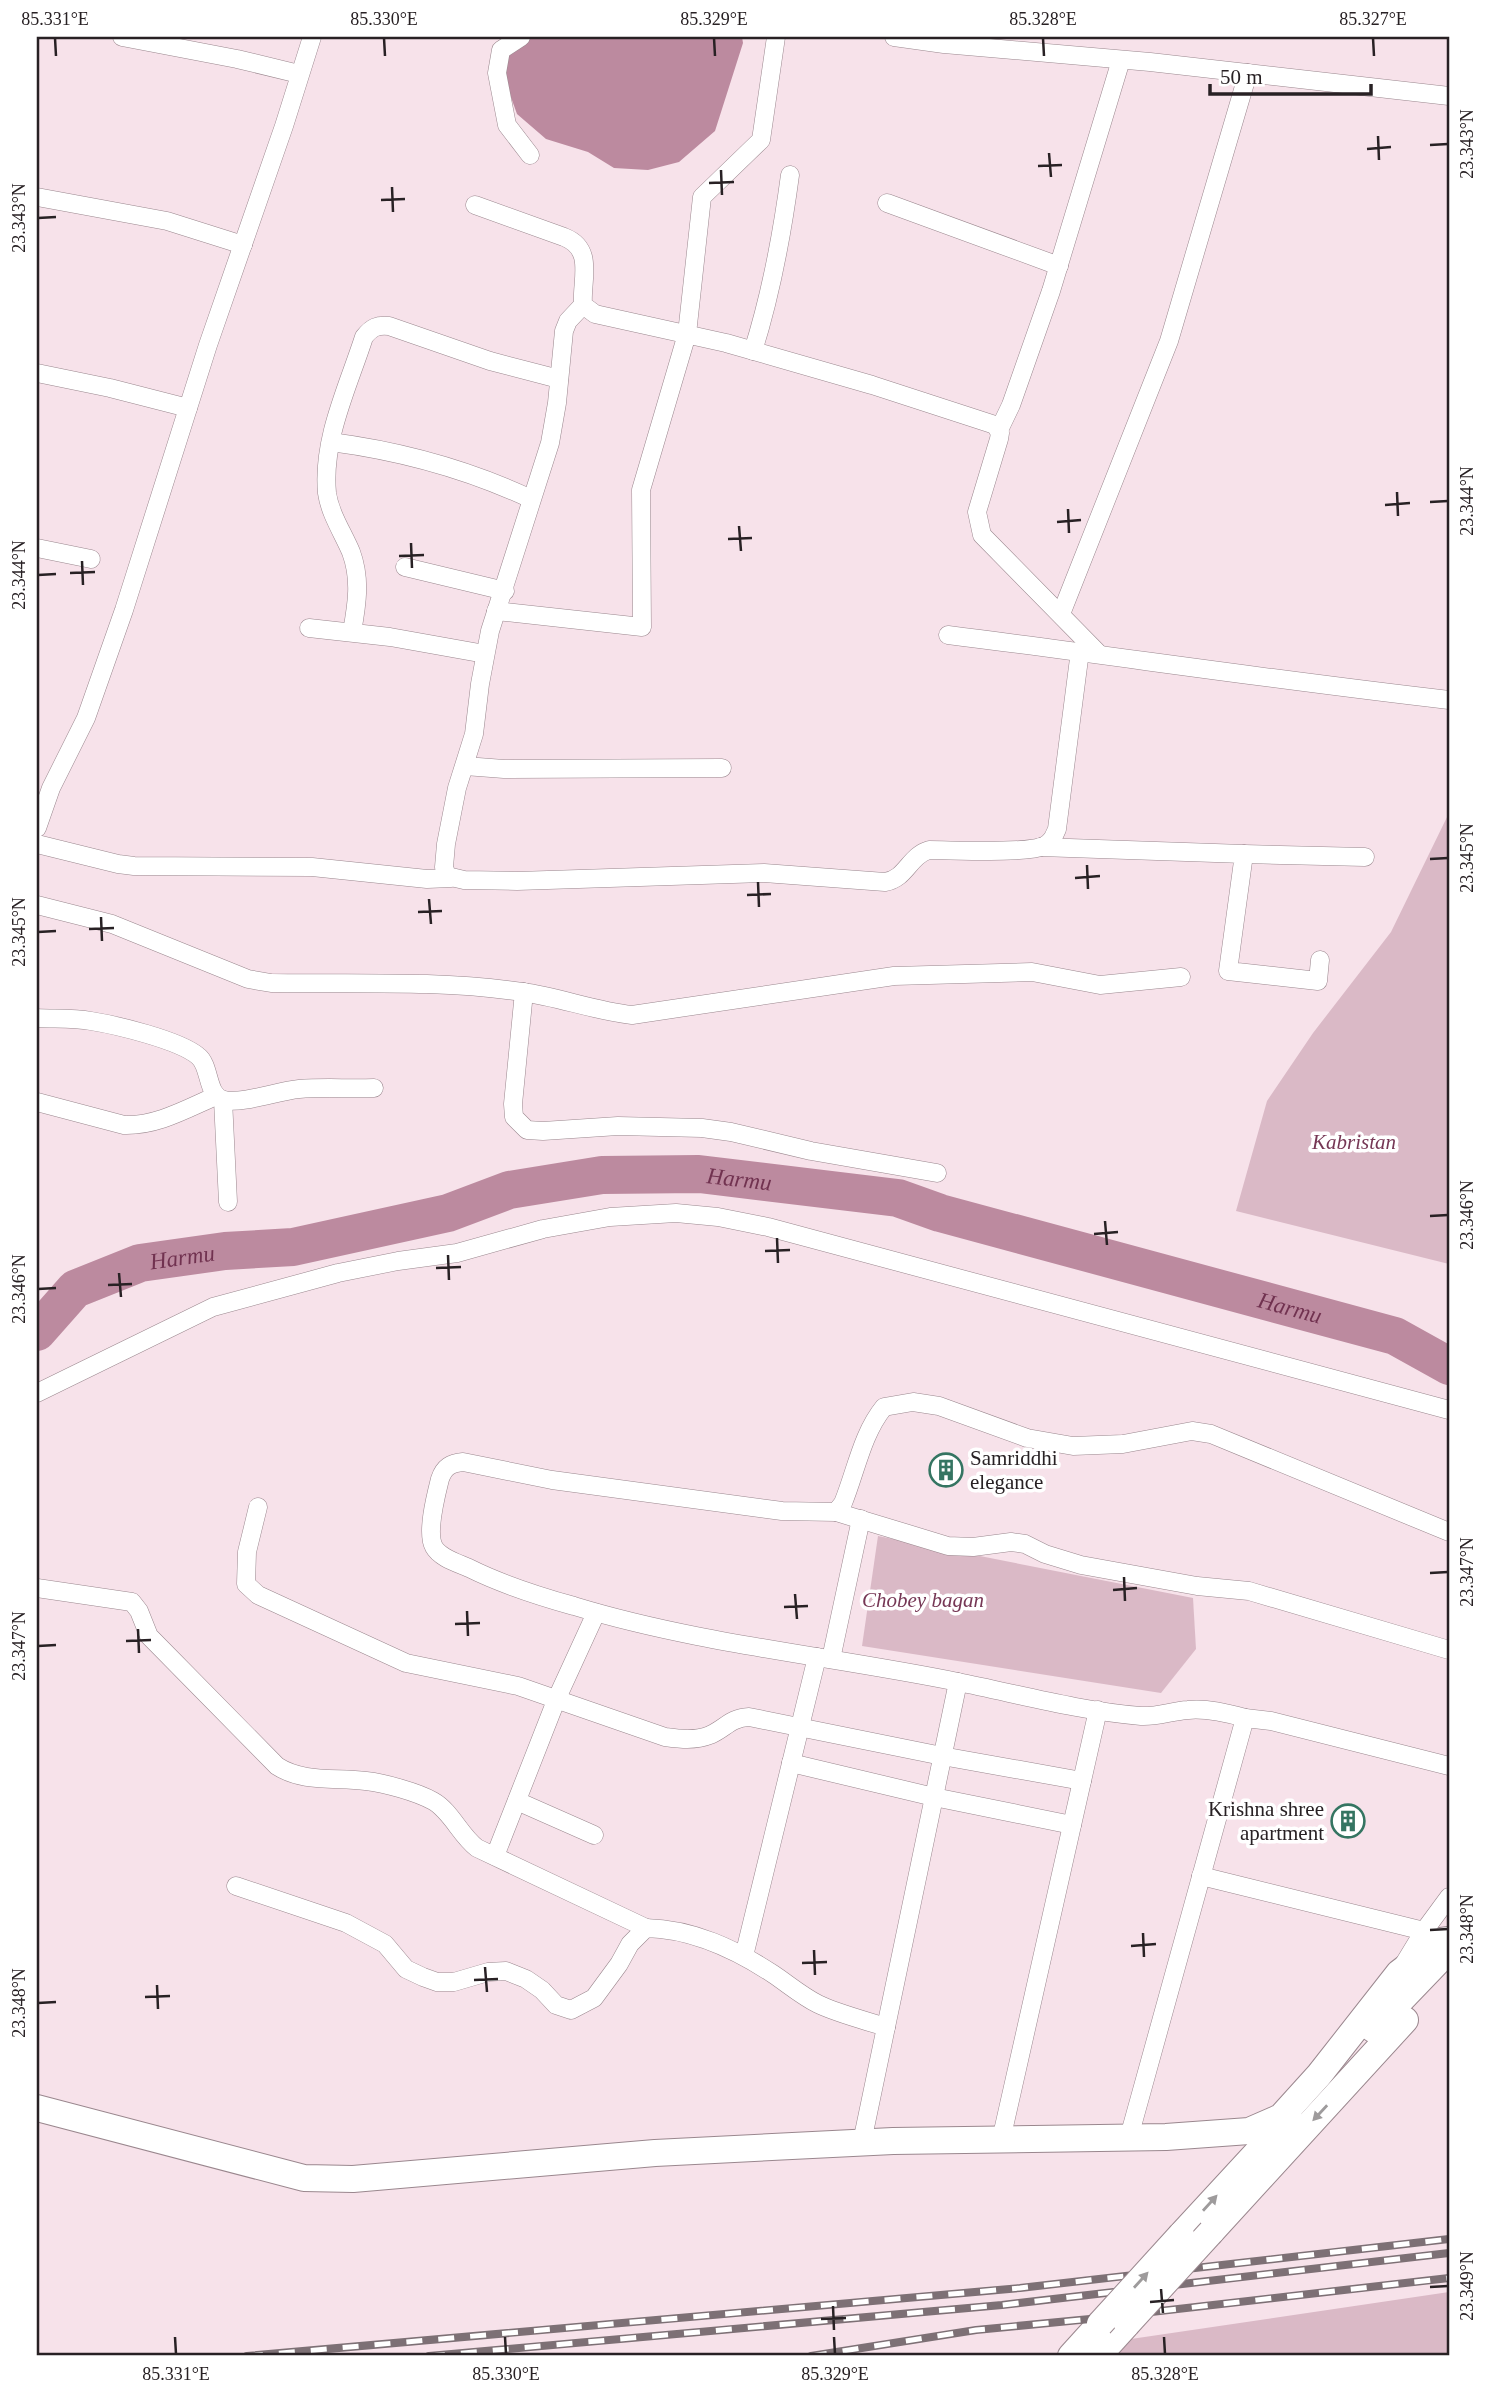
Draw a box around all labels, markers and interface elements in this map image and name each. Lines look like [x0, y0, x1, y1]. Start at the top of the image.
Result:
text: 85.331°E [21, 9, 89, 29]
text: 85.330°E [350, 9, 418, 29]
text: 85.329°E [680, 9, 748, 29]
text: 85.328°E [1009, 9, 1077, 29]
text: 85.327°E [1339, 9, 1407, 29]
scale bar [1210, 52, 1370, 96]
text: 50 m [1220, 65, 1263, 89]
text: 23.343°N [1457, 109, 1477, 179]
text: 23.343°N [9, 183, 29, 253]
text: 23.344°N [1457, 466, 1477, 536]
text: 23.344°N [9, 540, 29, 610]
text: 23.345°N [1457, 823, 1477, 893]
text: 23.345°N [9, 897, 29, 967]
park label: Kabristan [1311, 1130, 1396, 1154]
water label: Harmu [704, 1162, 773, 1195]
text: 23.346°N [1457, 1180, 1477, 1250]
water label: Harmu [147, 1240, 216, 1274]
text: 23.346°N [9, 1254, 29, 1324]
water label: Harmu [1254, 1287, 1325, 1328]
place label: Samriddhi elegance [970, 1446, 1058, 1494]
building icon: Samriddhi elegance [927, 1451, 965, 1489]
text: 23.347°N [1457, 1537, 1477, 1607]
park label: Chobey bagan [862, 1588, 984, 1612]
text: 23.347°N [9, 1611, 29, 1681]
place label: Krishna shree apartment [1208, 1797, 1324, 1845]
building icon: Krishna shree apartment [1329, 1802, 1367, 1840]
text: 23.348°N [1457, 1894, 1477, 1964]
text: 23.348°N [9, 1968, 29, 2038]
one-way arrow [1312, 2104, 1328, 2122]
one-way arrow [1202, 2194, 1218, 2212]
text: 23.349°N [1457, 2251, 1477, 2321]
one-way arrow [1132, 2272, 1148, 2289]
text: 85.331°E [142, 2364, 210, 2384]
text: 85.330°E [472, 2364, 540, 2384]
text: 85.329°E [801, 2364, 869, 2384]
text: 85.328°E [1131, 2364, 1199, 2384]

